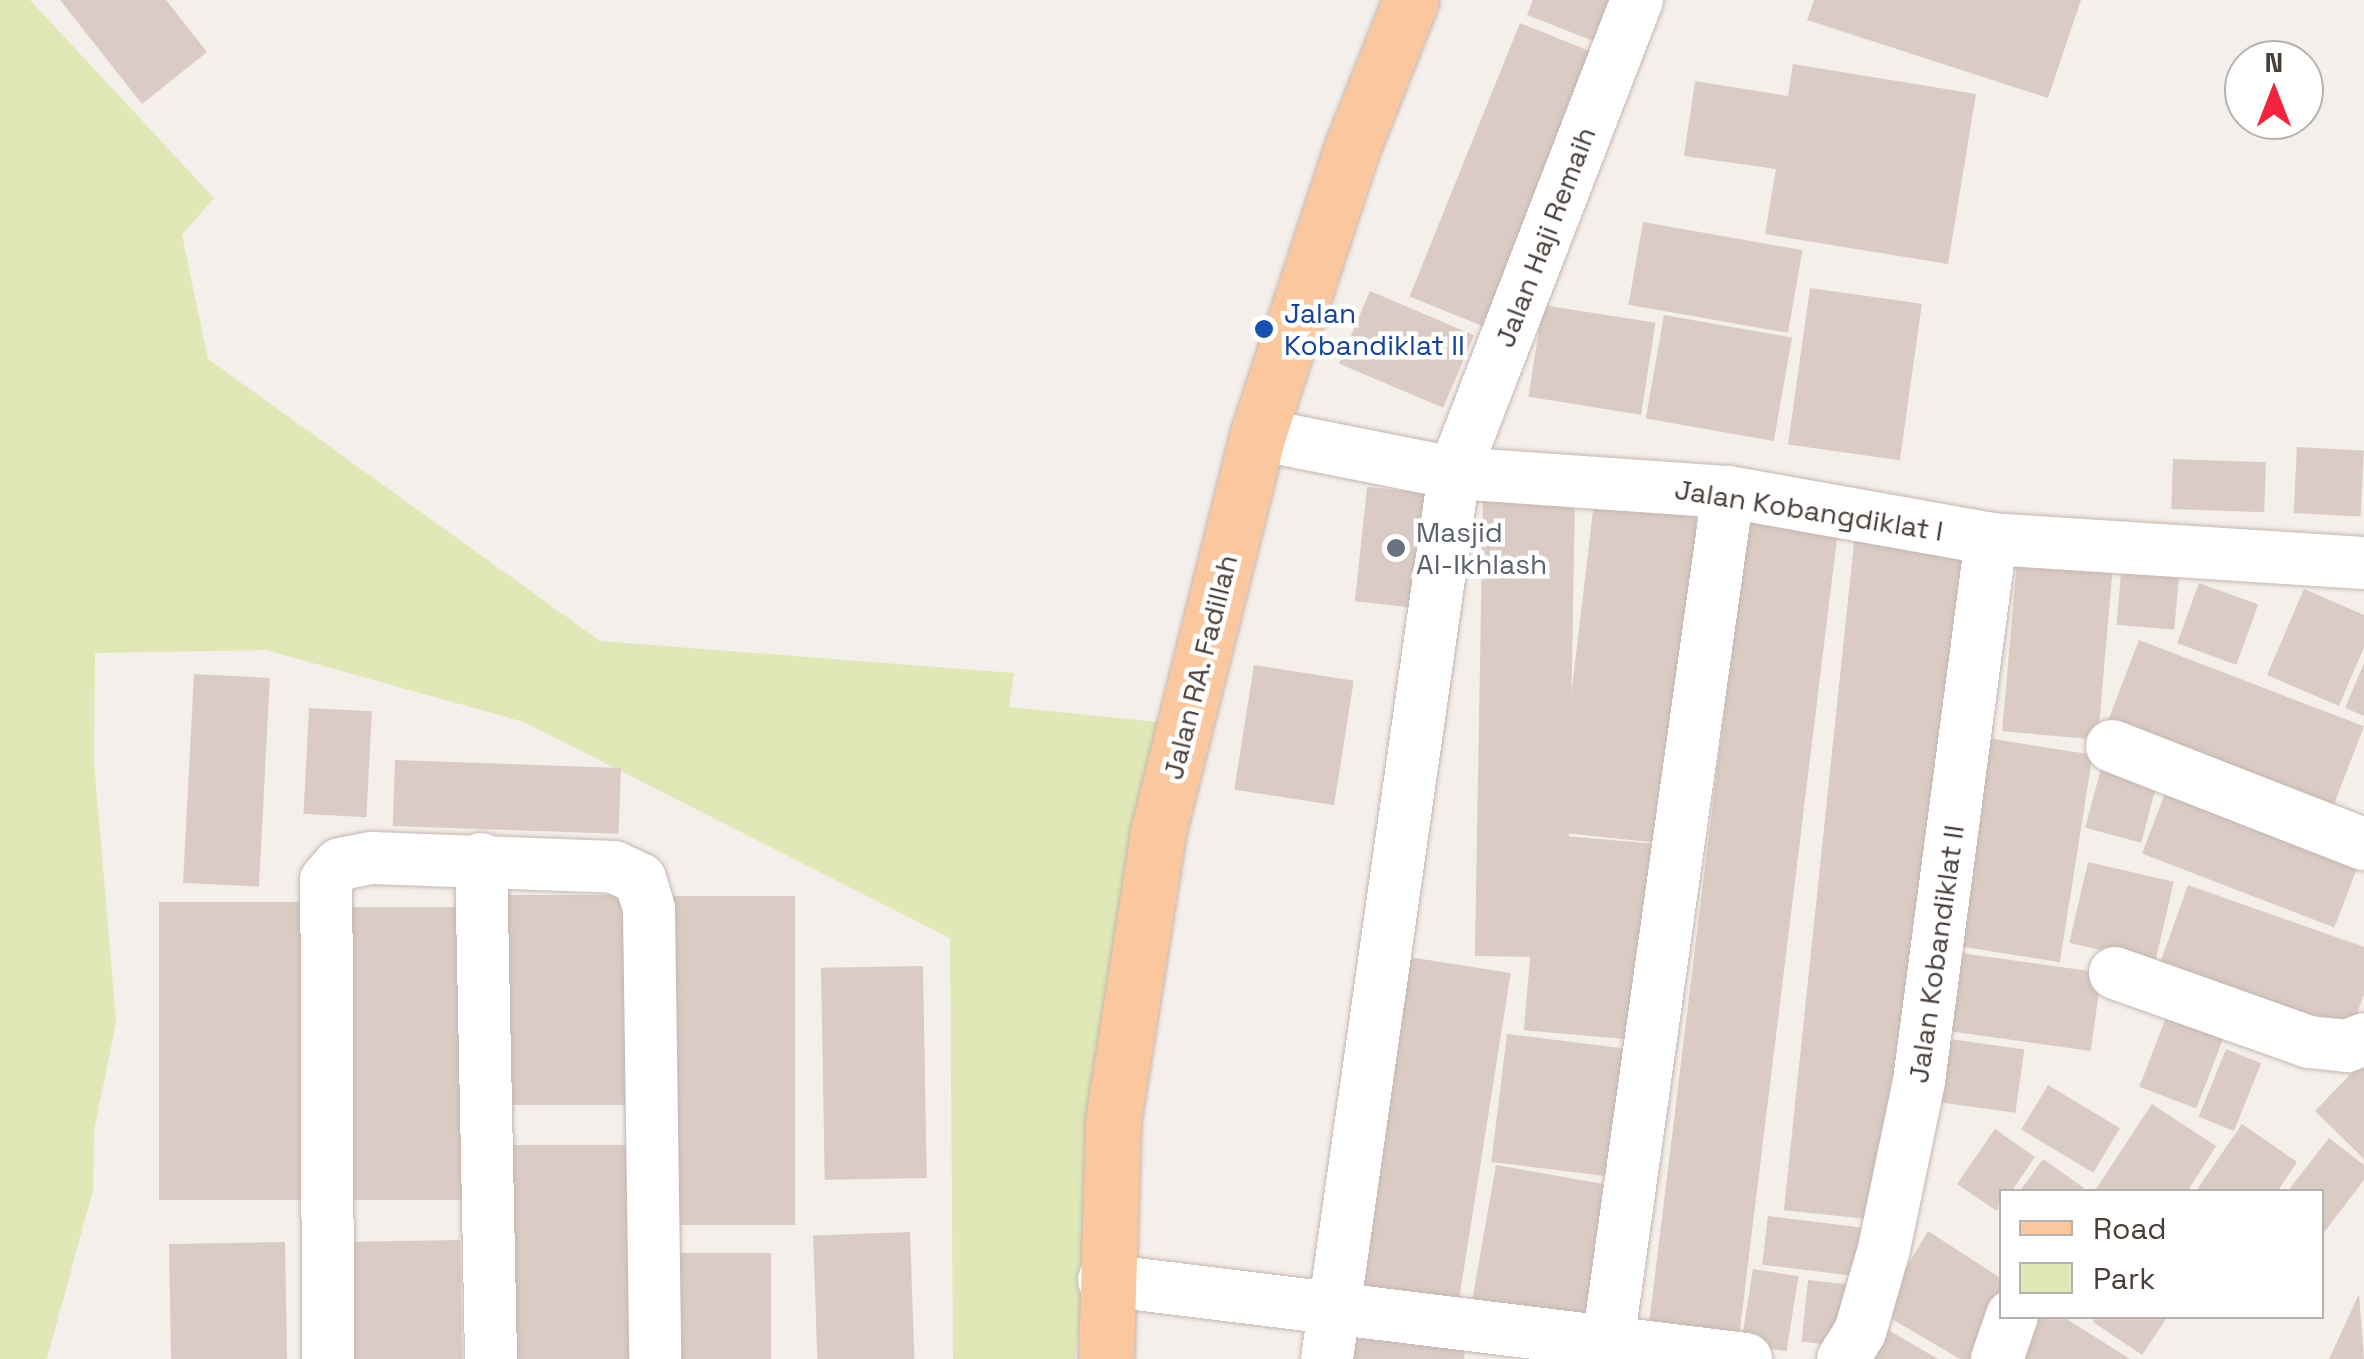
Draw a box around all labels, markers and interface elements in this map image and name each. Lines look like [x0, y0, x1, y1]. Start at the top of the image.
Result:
north arrow [2224, 40, 2324, 140]
text: N [2265, 44, 2283, 80]
street label: Jalan Haji Remaih [1488, 122, 1602, 352]
place label: Jalan Kobandiklat II [1284, 296, 1465, 362]
marker: Jalan Kobandiklat II [1253, 318, 1275, 340]
street label: Jalan Kobangdiklat I [1672, 472, 1946, 548]
place label: Masjid Al-Ikhlash [1416, 515, 1547, 581]
marker: Masjid Al-Ikhlash [1385, 537, 1407, 559]
street label: Jalan RA. Fadillah [1156, 551, 1244, 783]
street label: Jalan Kobandiklat II [1901, 823, 1971, 1085]
legend [1999, 1189, 2324, 1319]
text: Road [2093, 1209, 2167, 1248]
text: Park [2093, 1259, 2155, 1298]

